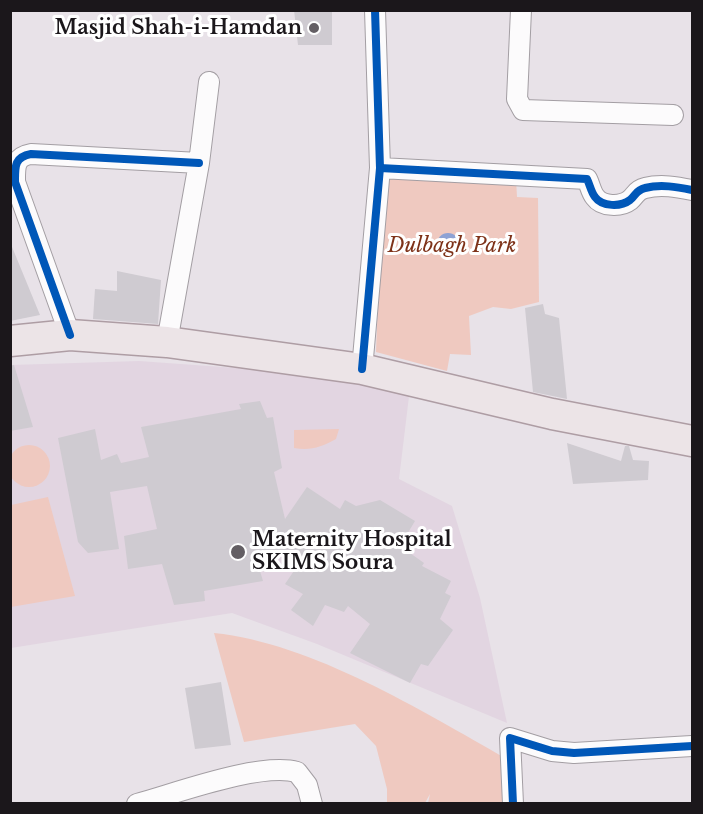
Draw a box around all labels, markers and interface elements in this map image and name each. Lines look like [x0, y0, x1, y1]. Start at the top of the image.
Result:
place label: Masjid Shah-i-Hamdan [54, 16, 302, 40]
marker: Masjid Shah-i-Hamdan [307, 21, 321, 35]
park label: Dulbagh Park [388, 234, 516, 258]
place label: Maternity Hospital SKIMS Soura [252, 528, 452, 575]
marker: Maternity Hospital SKIMS Soura [229, 543, 247, 561]

